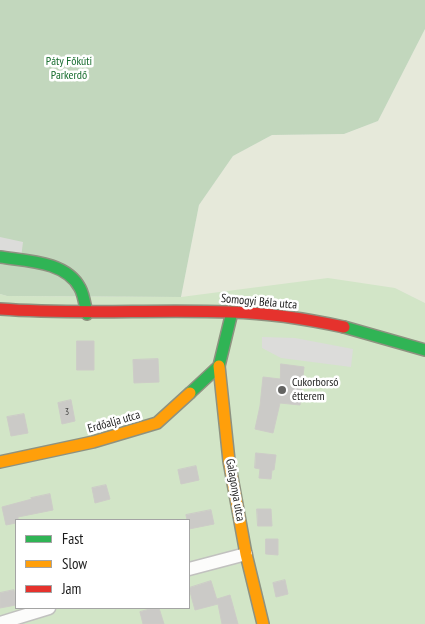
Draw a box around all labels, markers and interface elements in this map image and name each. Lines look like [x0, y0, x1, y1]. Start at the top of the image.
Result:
park label: Páty Főkúti Parkerdő [46, 55, 92, 83]
street label: Somogyi Béla utca [220, 291, 298, 313]
place label: Cukorborsó étterem [292, 376, 338, 404]
marker: Cukorborsó étterem [276, 384, 288, 396]
house number: 3 [65, 406, 69, 418]
street label: Erdőalja utca [86, 408, 142, 436]
street label: Galagonya utca [222, 458, 248, 522]
legend [15, 519, 190, 609]
text: Fast [62, 529, 83, 548]
text: Slow [62, 554, 87, 573]
text: Jam [62, 579, 81, 598]

